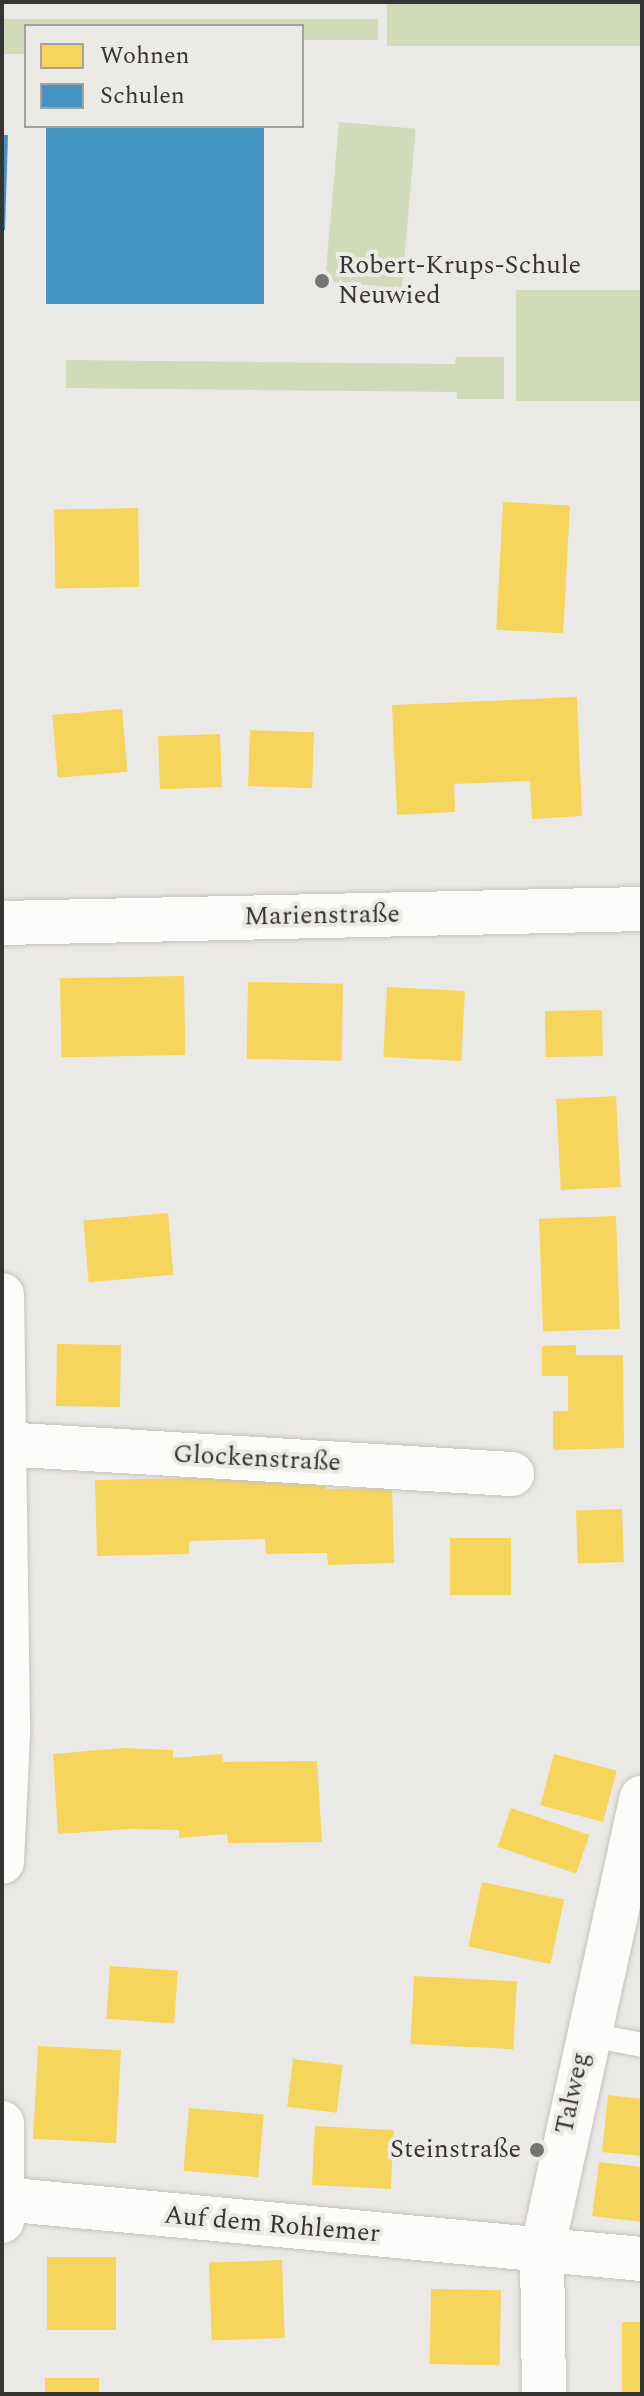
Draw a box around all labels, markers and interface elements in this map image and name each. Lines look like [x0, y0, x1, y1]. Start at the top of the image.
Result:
legend [24, 24, 304, 128]
text: Wohnen [100, 38, 190, 74]
text: Schulen [100, 78, 185, 114]
place label: Robert-Krups-Schule Neuwied [338, 250, 581, 312]
marker: Robert-Krups-Schule Neuwied [313, 272, 331, 290]
street label: Marienstraße [244, 899, 400, 933]
street label: Glockenstraße [172, 1439, 342, 1479]
street label: Talweg [549, 2049, 597, 2137]
place label: Steinstraße [390, 2134, 521, 2166]
marker: Steinstraße [528, 2141, 546, 2159]
street label: Auf dem Rohlemer [163, 2200, 381, 2250]

